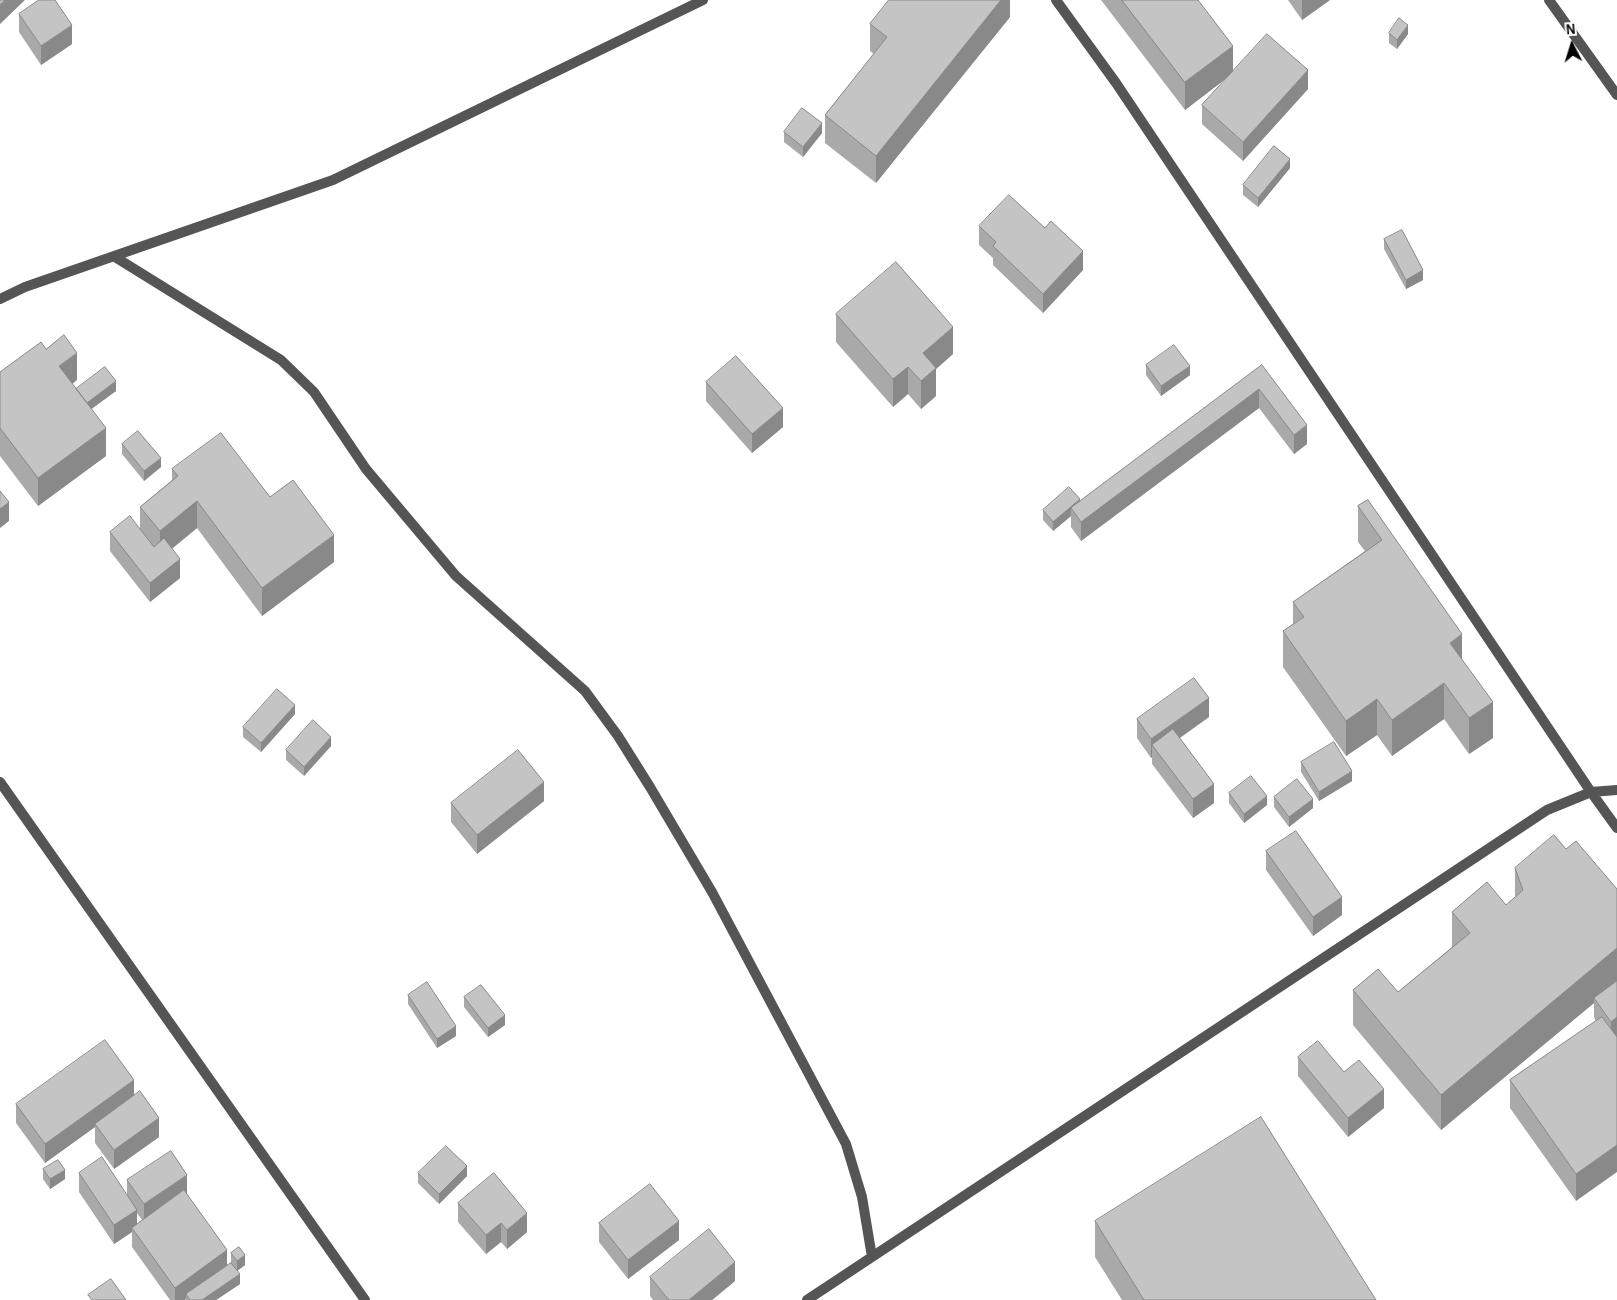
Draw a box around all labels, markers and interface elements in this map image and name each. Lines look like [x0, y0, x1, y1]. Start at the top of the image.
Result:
north arrow [1547, 20, 1597, 70]
text: N [1565, 23, 1576, 37]

